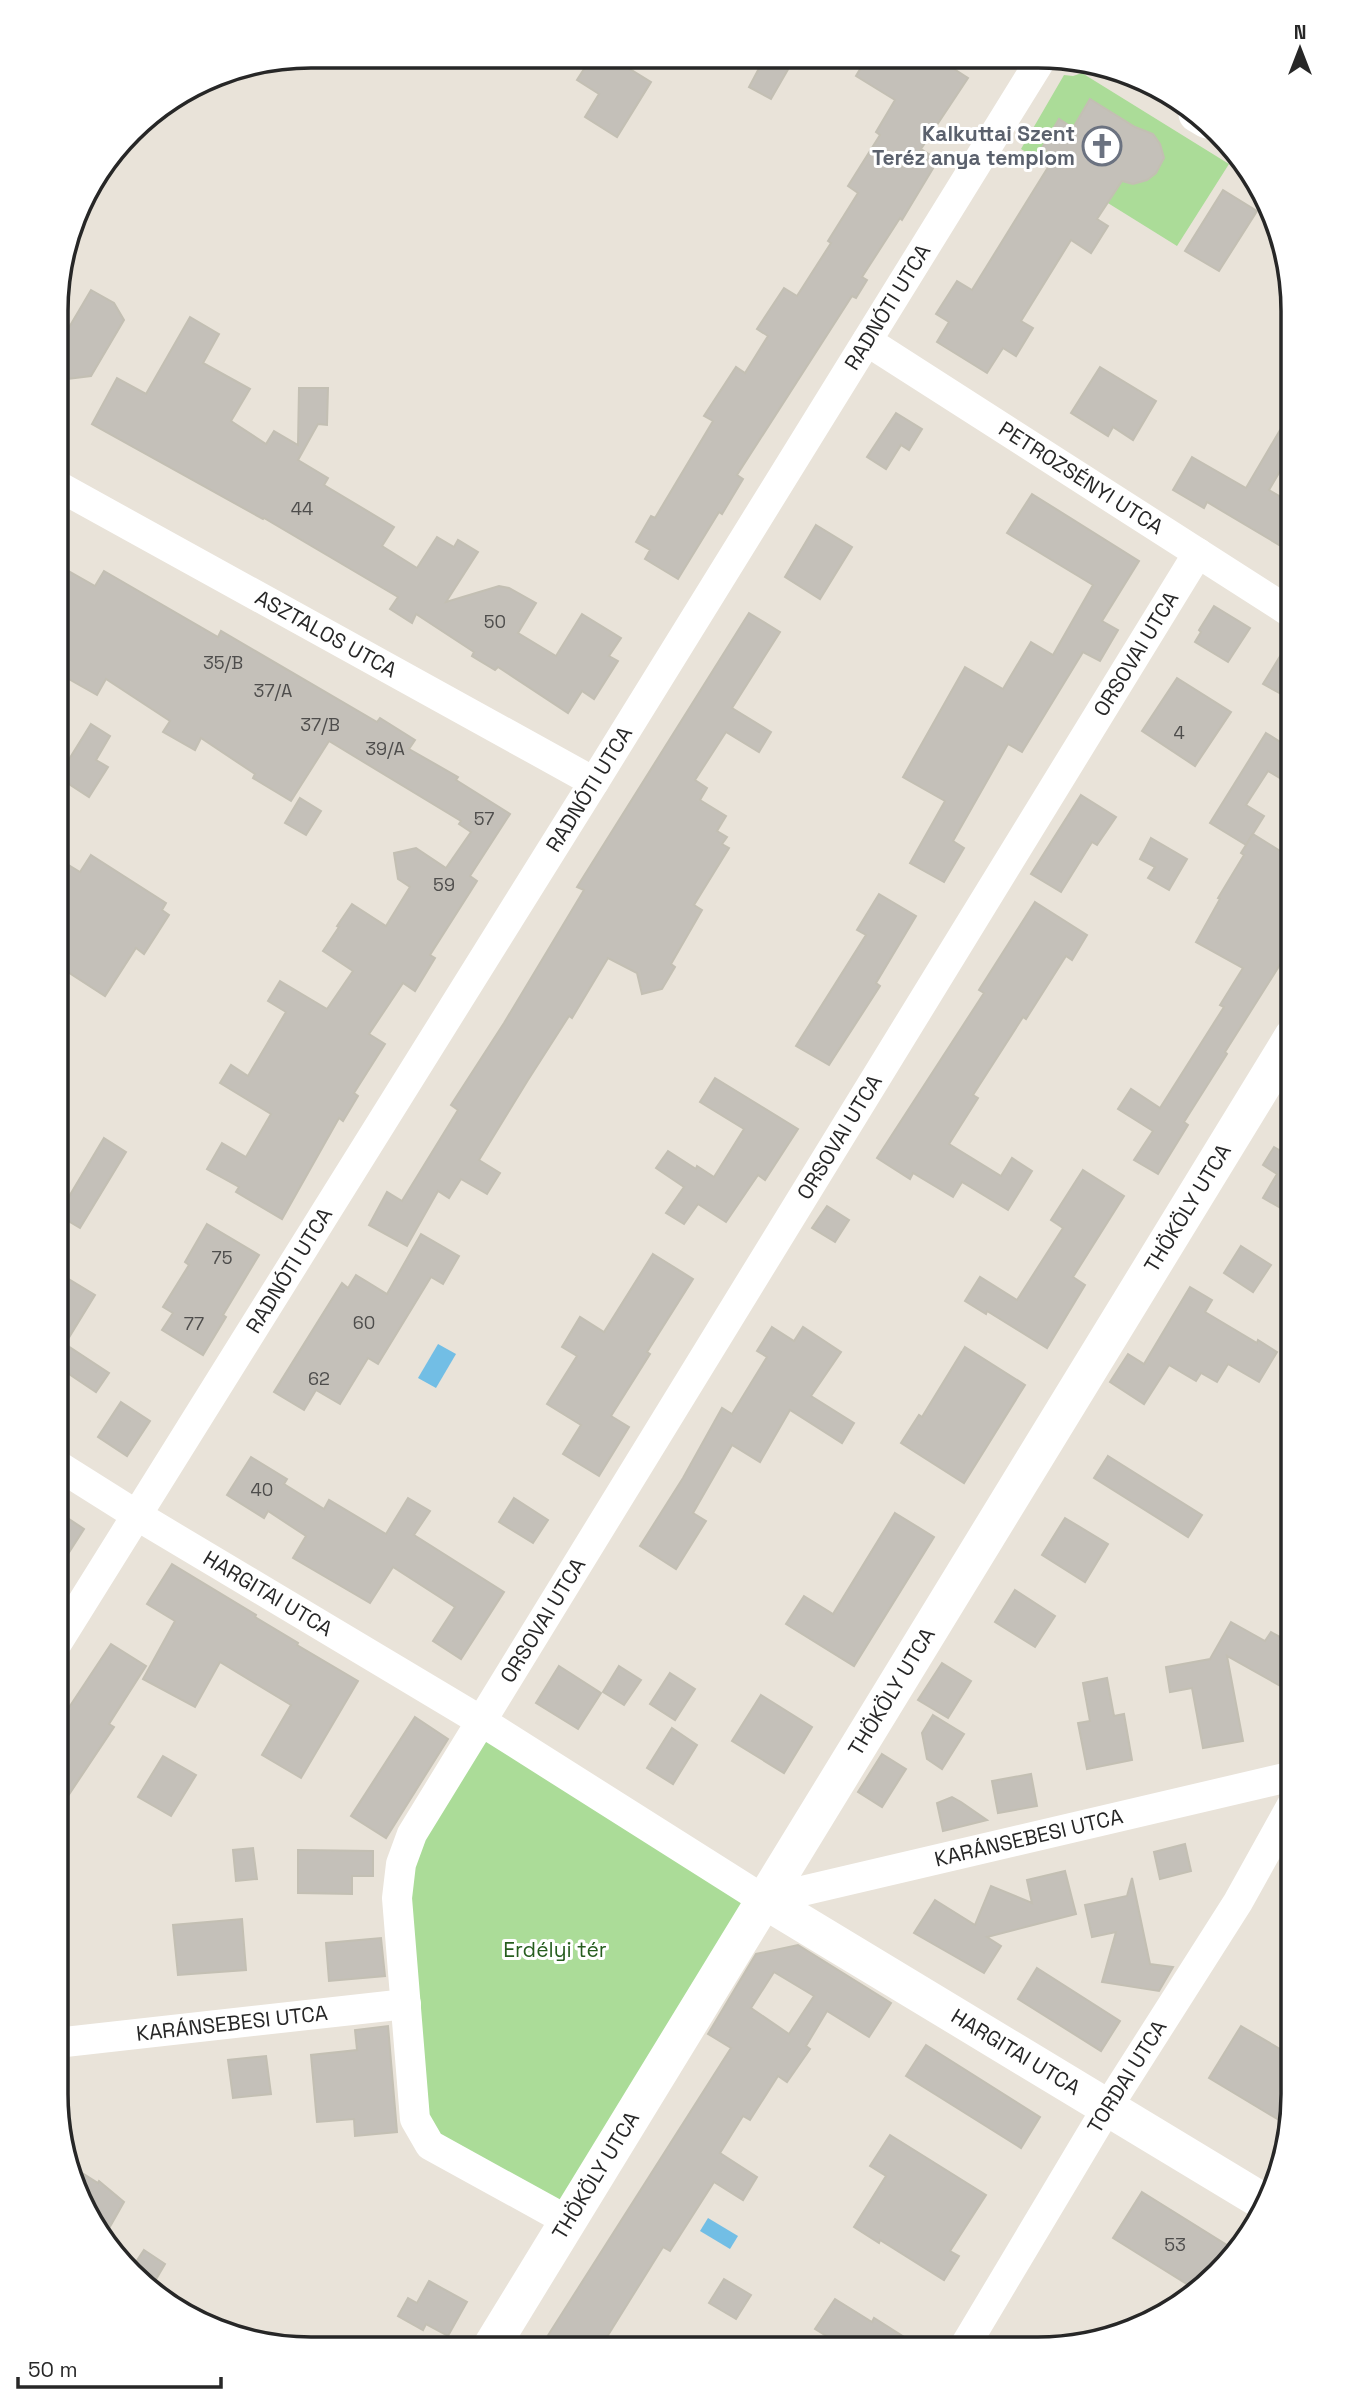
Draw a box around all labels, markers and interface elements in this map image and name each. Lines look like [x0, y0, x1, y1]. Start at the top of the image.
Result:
north arrow [1265, 14, 1335, 84]
text: N [1294, 20, 1306, 45]
place label: Kalkuttai Szent Teréz anya templom [872, 120, 1075, 171]
church icon: Kalkuttai Szent Teréz anya templom [1081, 125, 1123, 167]
street label: RADNÓTI UTCA [838, 239, 936, 375]
street label: PETROZSÉNYI UTCA [994, 415, 1168, 540]
house number: 44 [291, 497, 313, 520]
street label: ASZTALOS UTCA [251, 584, 402, 683]
street label: ORSOVAI UTCA [1087, 586, 1184, 721]
house number: 50 [484, 610, 506, 633]
house number: 35/B [203, 651, 243, 674]
house number: 37/A [254, 679, 292, 702]
house number: 37/B [300, 713, 340, 736]
street label: RADNÓTI UTCA [540, 721, 638, 857]
house number: 4 [1173, 721, 1185, 744]
house number: 39/A [365, 737, 405, 760]
house number: 57 [474, 807, 494, 830]
house number: 59 [433, 873, 455, 896]
street label: ORSOVAI UTCA [791, 1069, 888, 1204]
street label: THÖKÖLY UTCA [1138, 1139, 1237, 1277]
street label: RADNÓTI UTCA [240, 1202, 338, 1338]
house number: 75 [212, 1246, 232, 1269]
house number: 60 [353, 1311, 375, 1334]
house number: 77 [184, 1312, 204, 1335]
house number: 62 [308, 1367, 330, 1390]
house number: 40 [251, 1478, 273, 1501]
street label: HARGITAI UTCA [198, 1544, 338, 1642]
street label: ORSOVAI UTCA [494, 1553, 591, 1688]
street label: THÖKÖLY UTCA [842, 1622, 941, 1761]
street label: KARÁNSEBESI UTCA [932, 1802, 1125, 1873]
park label: Erdélyi tér [503, 1936, 607, 1963]
street label: KARÁNSEBESI UTCA [135, 1999, 329, 2047]
street label: HARGITAI UTCA [946, 2002, 1085, 2101]
street label: TORDAI UTCA [1081, 2015, 1173, 2138]
street label: THÖKÖLY UTCA [546, 2106, 645, 2244]
house number: 53 [1164, 2233, 1186, 2256]
scale bar [18, 2346, 220, 2390]
text: 50 m [28, 2356, 78, 2383]

